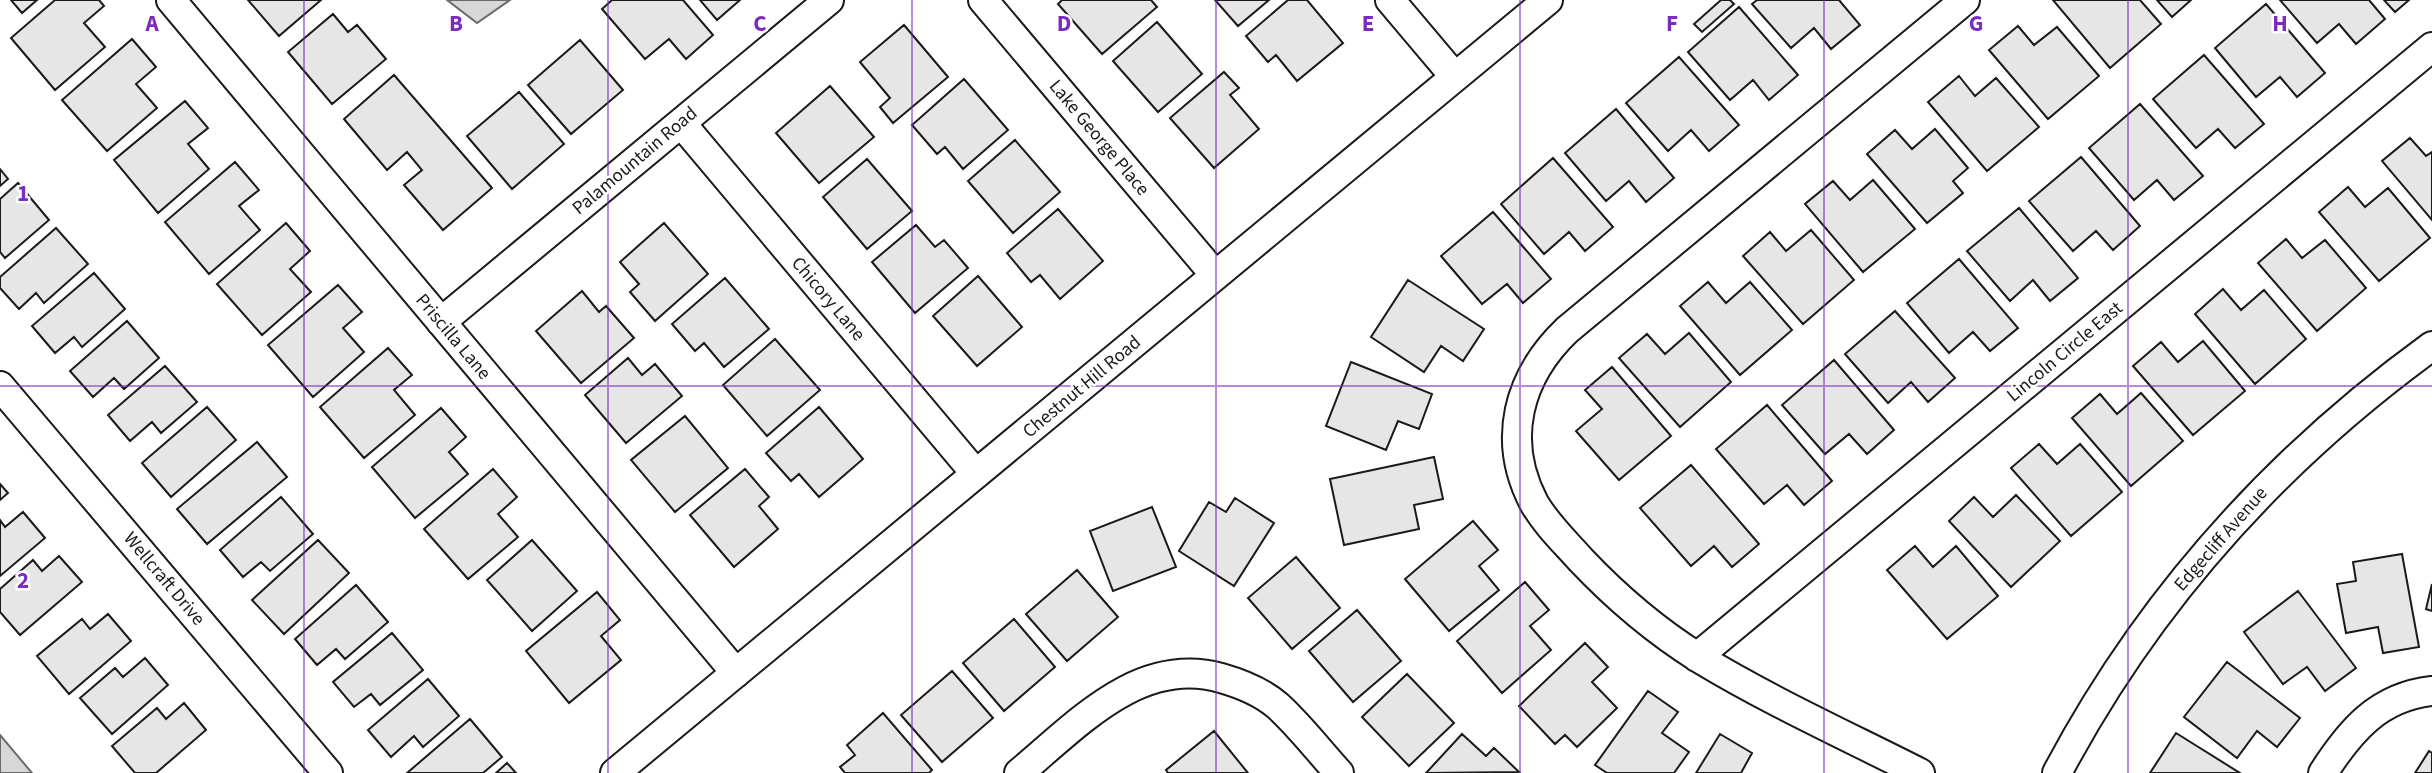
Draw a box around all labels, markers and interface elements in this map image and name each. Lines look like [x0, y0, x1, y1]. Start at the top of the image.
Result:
text: A [144, 7, 159, 40]
text: B [449, 7, 463, 40]
text: C [753, 7, 767, 40]
text: D [1057, 7, 1071, 40]
text: E [1362, 7, 1374, 40]
text: F [1666, 7, 1678, 40]
text: G [1969, 7, 1983, 40]
text: H [2272, 7, 2288, 40]
street label: Lake George Place [1042, 74, 1156, 202]
street label: Palamountain Road [567, 101, 703, 221]
text: 1 [17, 177, 29, 210]
street label: Chicory Lane [785, 251, 871, 347]
street label: Priscilla Lane [409, 288, 497, 386]
street label: Lincoln Circle East [2001, 295, 2129, 409]
street label: Chestnut Hill Road [1017, 329, 1147, 445]
street label: Edgecliff Avenue [2168, 481, 2274, 597]
street label: Wellcraft Drive [117, 526, 211, 632]
text: 2 [17, 564, 29, 597]

